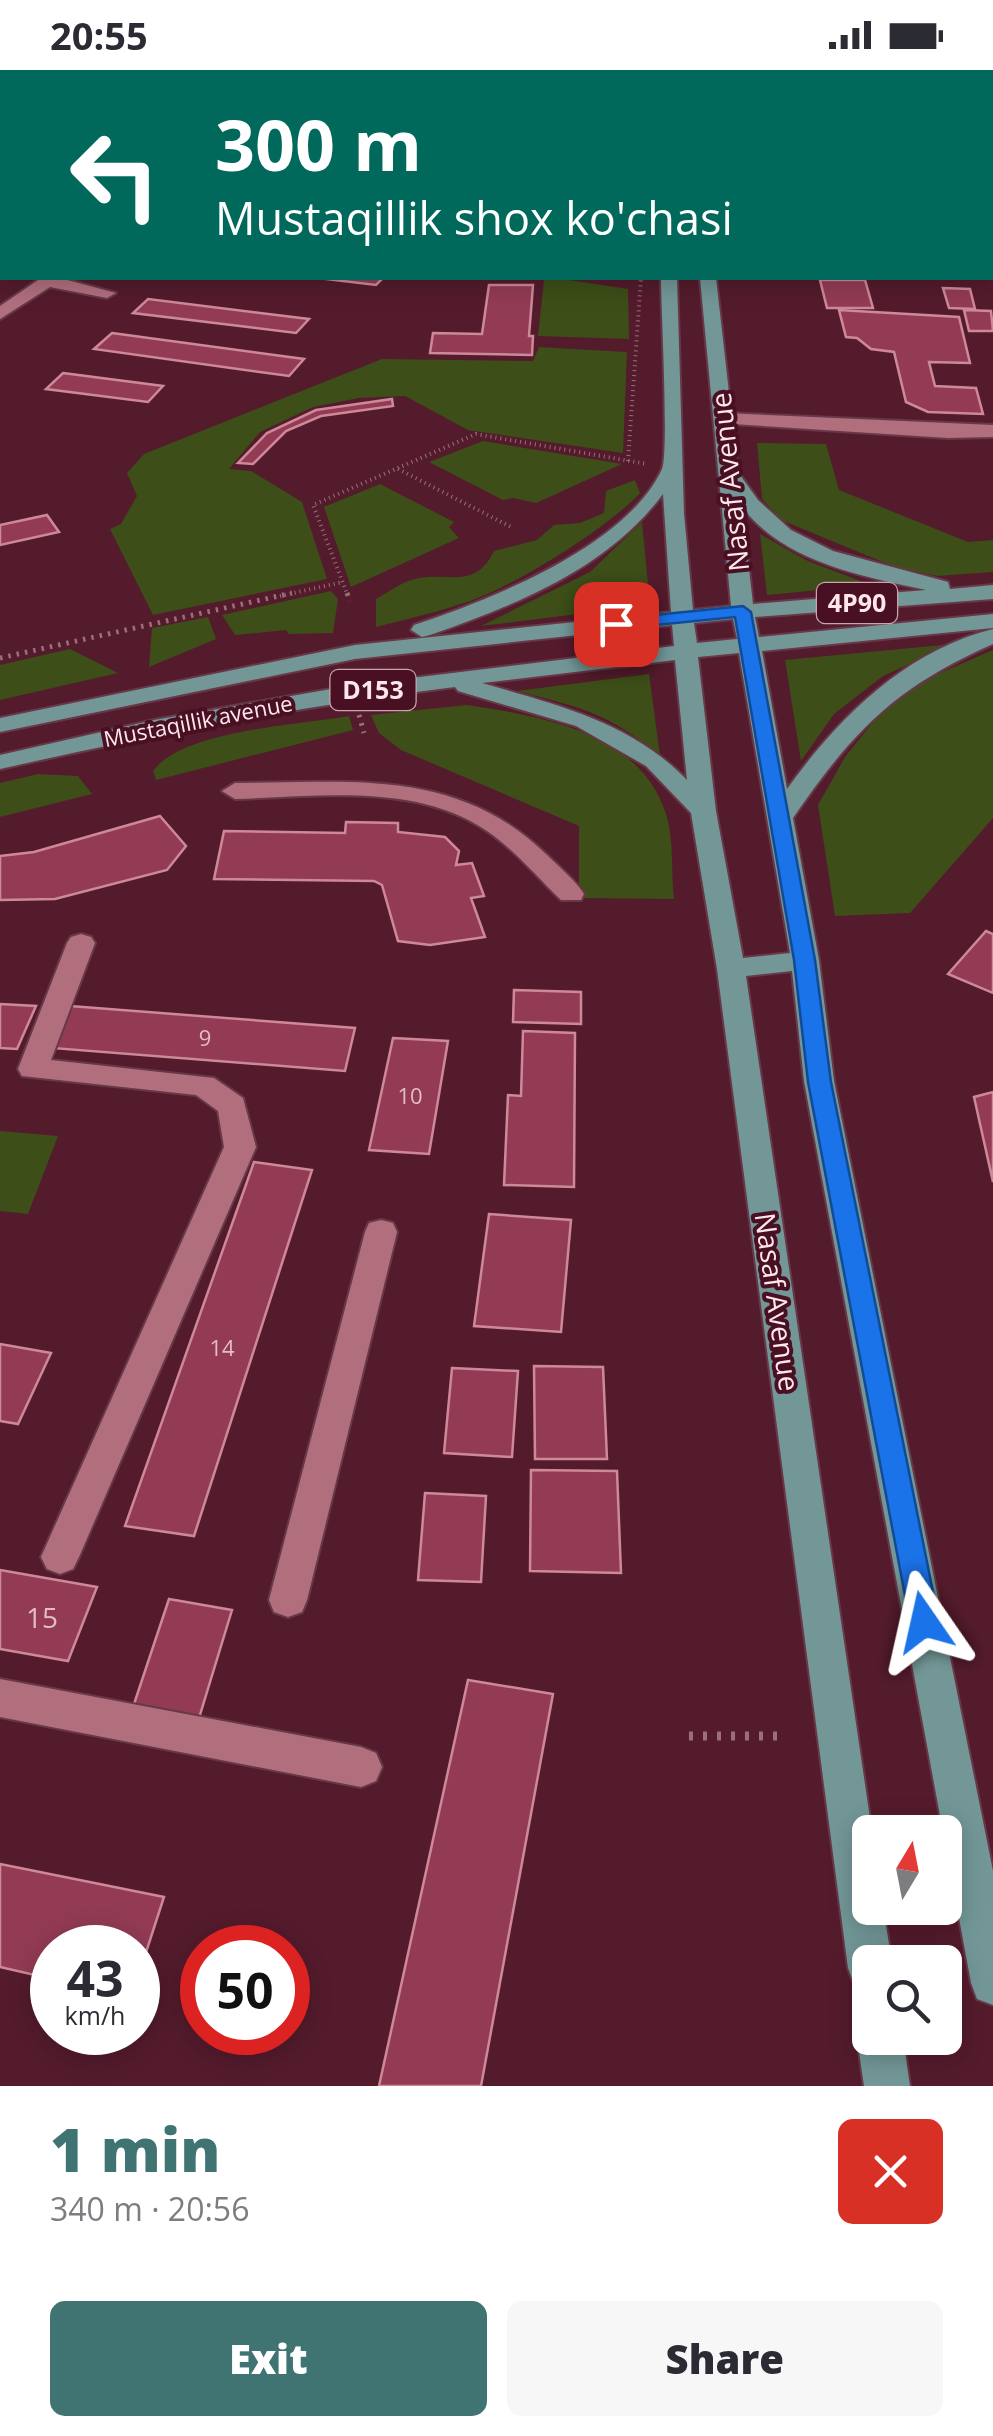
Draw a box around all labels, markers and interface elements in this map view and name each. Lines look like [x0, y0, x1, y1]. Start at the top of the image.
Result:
text: 20:55 [50, 9, 148, 61]
text: 300 m [215, 96, 422, 192]
icon: left [50, 110, 180, 240]
text: Mustaqillik shox ko'chasi [215, 187, 733, 248]
street label: Nasaf Avenue [701, 391, 757, 573]
pin [574, 582, 659, 667]
road number: 4P90 [817, 583, 897, 623]
icon: arrive [589, 597, 644, 652]
road number: D153 [330, 670, 416, 710]
street label: Mustaqillik avenue [101, 687, 295, 753]
house number: 9 [199, 1022, 211, 1052]
house number: 10 [397, 1080, 423, 1110]
street label: Nasaf Avenue [747, 1210, 809, 1393]
house number: 14 [209, 1332, 235, 1362]
position arrow [872, 1570, 976, 1674]
house number: 15 [26, 1598, 58, 1636]
north arrow [852, 1815, 962, 1925]
map controls [852, 1815, 962, 2055]
speed limit sign: 50 [180, 1925, 310, 2055]
text: 43 [66, 1944, 124, 2012]
button: search [852, 1945, 962, 2055]
text: km/h [65, 1998, 125, 2032]
text: 1 min [50, 2108, 220, 2190]
button: close [838, 2119, 943, 2224]
text: 340 m · 20:56 [50, 2187, 249, 2230]
button: Exit [50, 2301, 487, 2416]
button: Share [507, 2301, 943, 2416]

